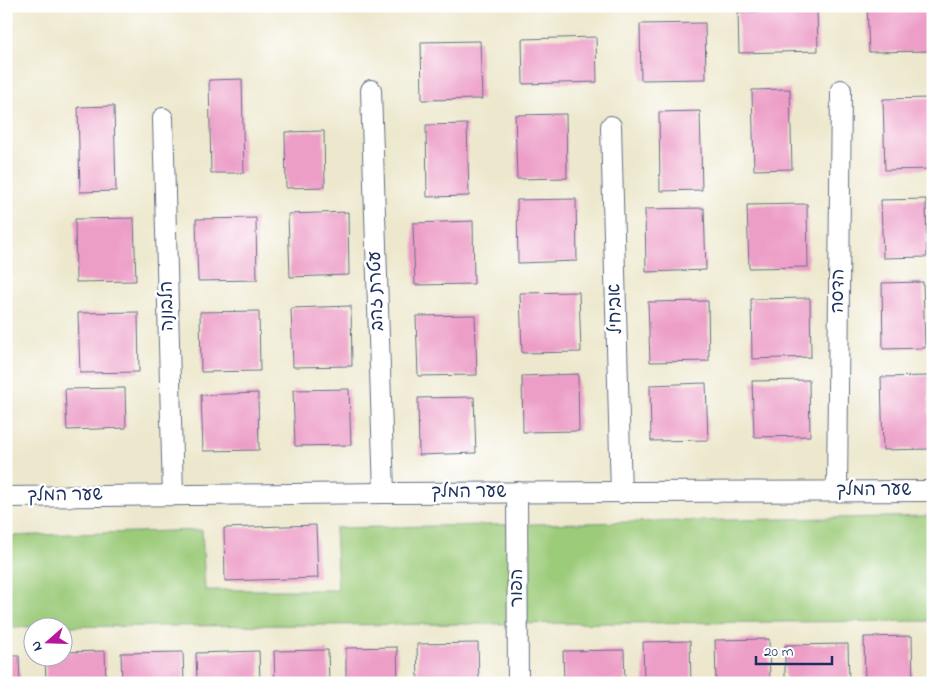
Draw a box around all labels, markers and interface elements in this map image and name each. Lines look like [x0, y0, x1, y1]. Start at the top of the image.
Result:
street label: עטרת זהב [363, 251, 391, 331]
street label: הדסה [826, 268, 852, 314]
street label: הלבונה [155, 280, 181, 332]
street label: אביחיל [602, 283, 630, 335]
street label: שער המלך [836, 478, 912, 504]
street label: שער המלך [431, 480, 507, 506]
street label: שער המלך [27, 482, 103, 510]
street label: הפור [505, 569, 531, 607]
north arrow [22, 616, 72, 666]
scale bar [756, 634, 833, 666]
text: N [26, 638, 49, 654]
text: 20 m [764, 641, 794, 663]

